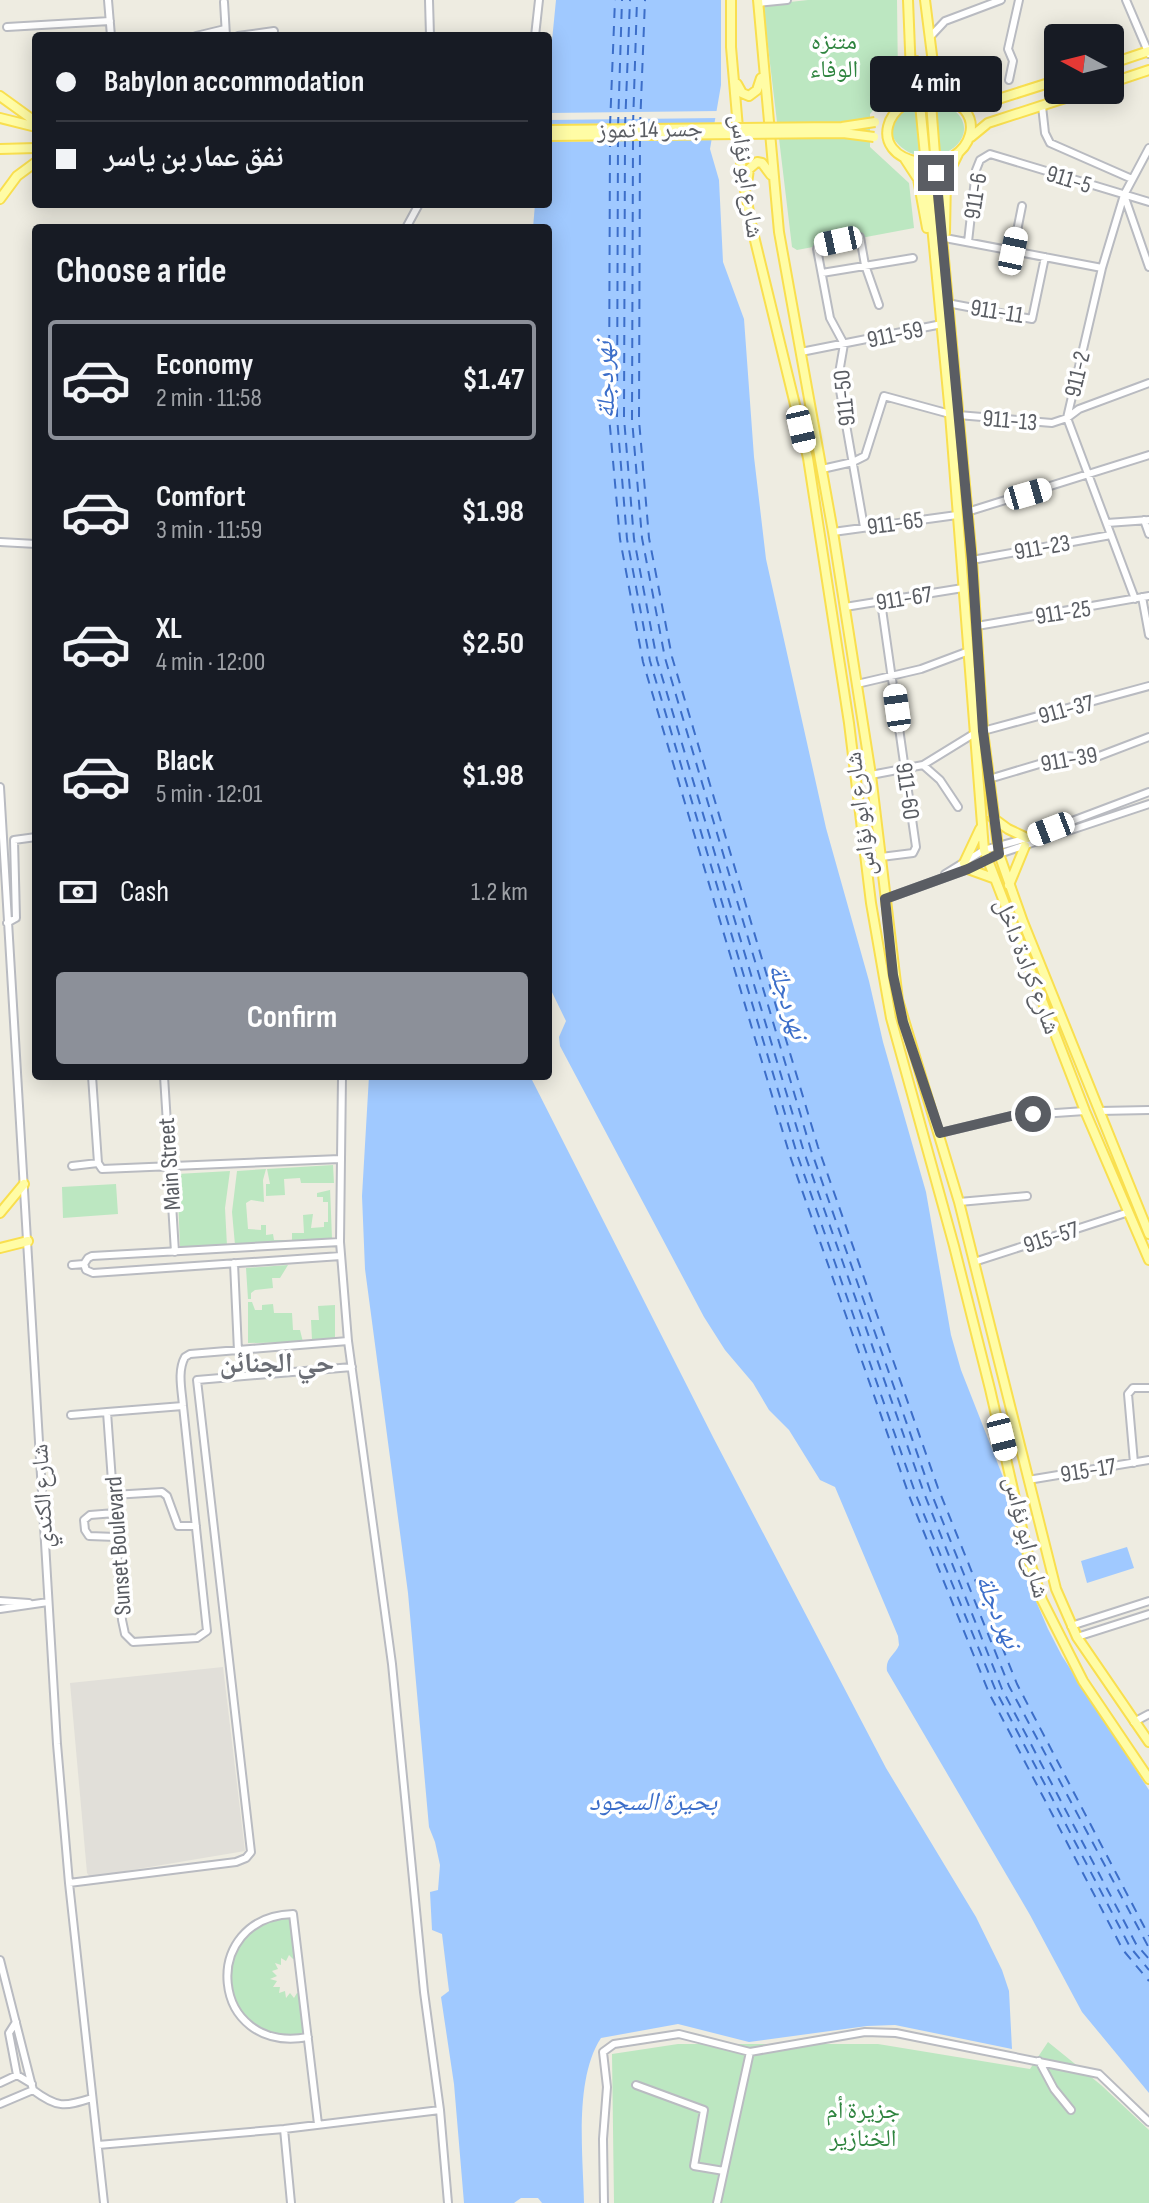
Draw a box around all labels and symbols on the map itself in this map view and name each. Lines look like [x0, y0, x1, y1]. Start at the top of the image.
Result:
north arrow [1044, 24, 1124, 104]
park label: متنزه الوفاء [810, 27, 858, 84]
callout: 4 min [870, 57, 1002, 113]
street label: شارع ابو نؤاس [723, 112, 770, 240]
street label: جسر 14 تموز [596, 114, 703, 145]
route end [918, 155, 954, 191]
street label: 911-5 [1043, 159, 1095, 200]
street label: 911-6 [958, 171, 993, 221]
car [812, 224, 864, 258]
car [996, 225, 1030, 277]
street label: 911-11 [968, 293, 1026, 330]
street label: 911-59 [864, 314, 926, 355]
water label: نهر دجلة [589, 337, 622, 419]
street label: 911-2 [1058, 348, 1097, 400]
street label: 911-50 [827, 368, 862, 428]
car [784, 403, 818, 455]
street label: 911-13 [981, 404, 1038, 437]
car [1002, 476, 1054, 512]
street label: 911-65 [865, 505, 925, 542]
street label: 911-23 [1012, 528, 1072, 567]
street label: 911-67 [874, 580, 935, 617]
street label: 911-25 [1033, 594, 1093, 631]
car [882, 683, 912, 733]
street label: 911-37 [1035, 688, 1097, 731]
street label: 911-39 [1039, 740, 1100, 779]
street label: شارع ابو نؤاس [839, 750, 882, 878]
street label: 911-60 [889, 761, 926, 822]
car [1024, 809, 1078, 849]
street label: شارع كرادة داخل [988, 894, 1067, 1038]
water label: نهر دجلة [761, 960, 815, 1046]
route start [1015, 1096, 1051, 1132]
street label: Main Street [152, 1117, 187, 1211]
street label: 915-57 [1020, 1215, 1083, 1260]
district label: حي الجنائن [220, 1347, 335, 1385]
car [985, 1411, 1019, 1463]
street label: شارع الكندي [25, 1443, 64, 1549]
street label: 915-17 [1058, 1452, 1118, 1489]
street label: شارع ابو نؤاس [997, 1473, 1056, 1601]
street label: Sunset Boulevard [99, 1476, 138, 1616]
water label: نهر دجلة [968, 1570, 1028, 1656]
water label: بحيرة السجود [589, 1787, 718, 1818]
park label: جزيرة أم الخنازير [826, 2096, 900, 2153]

